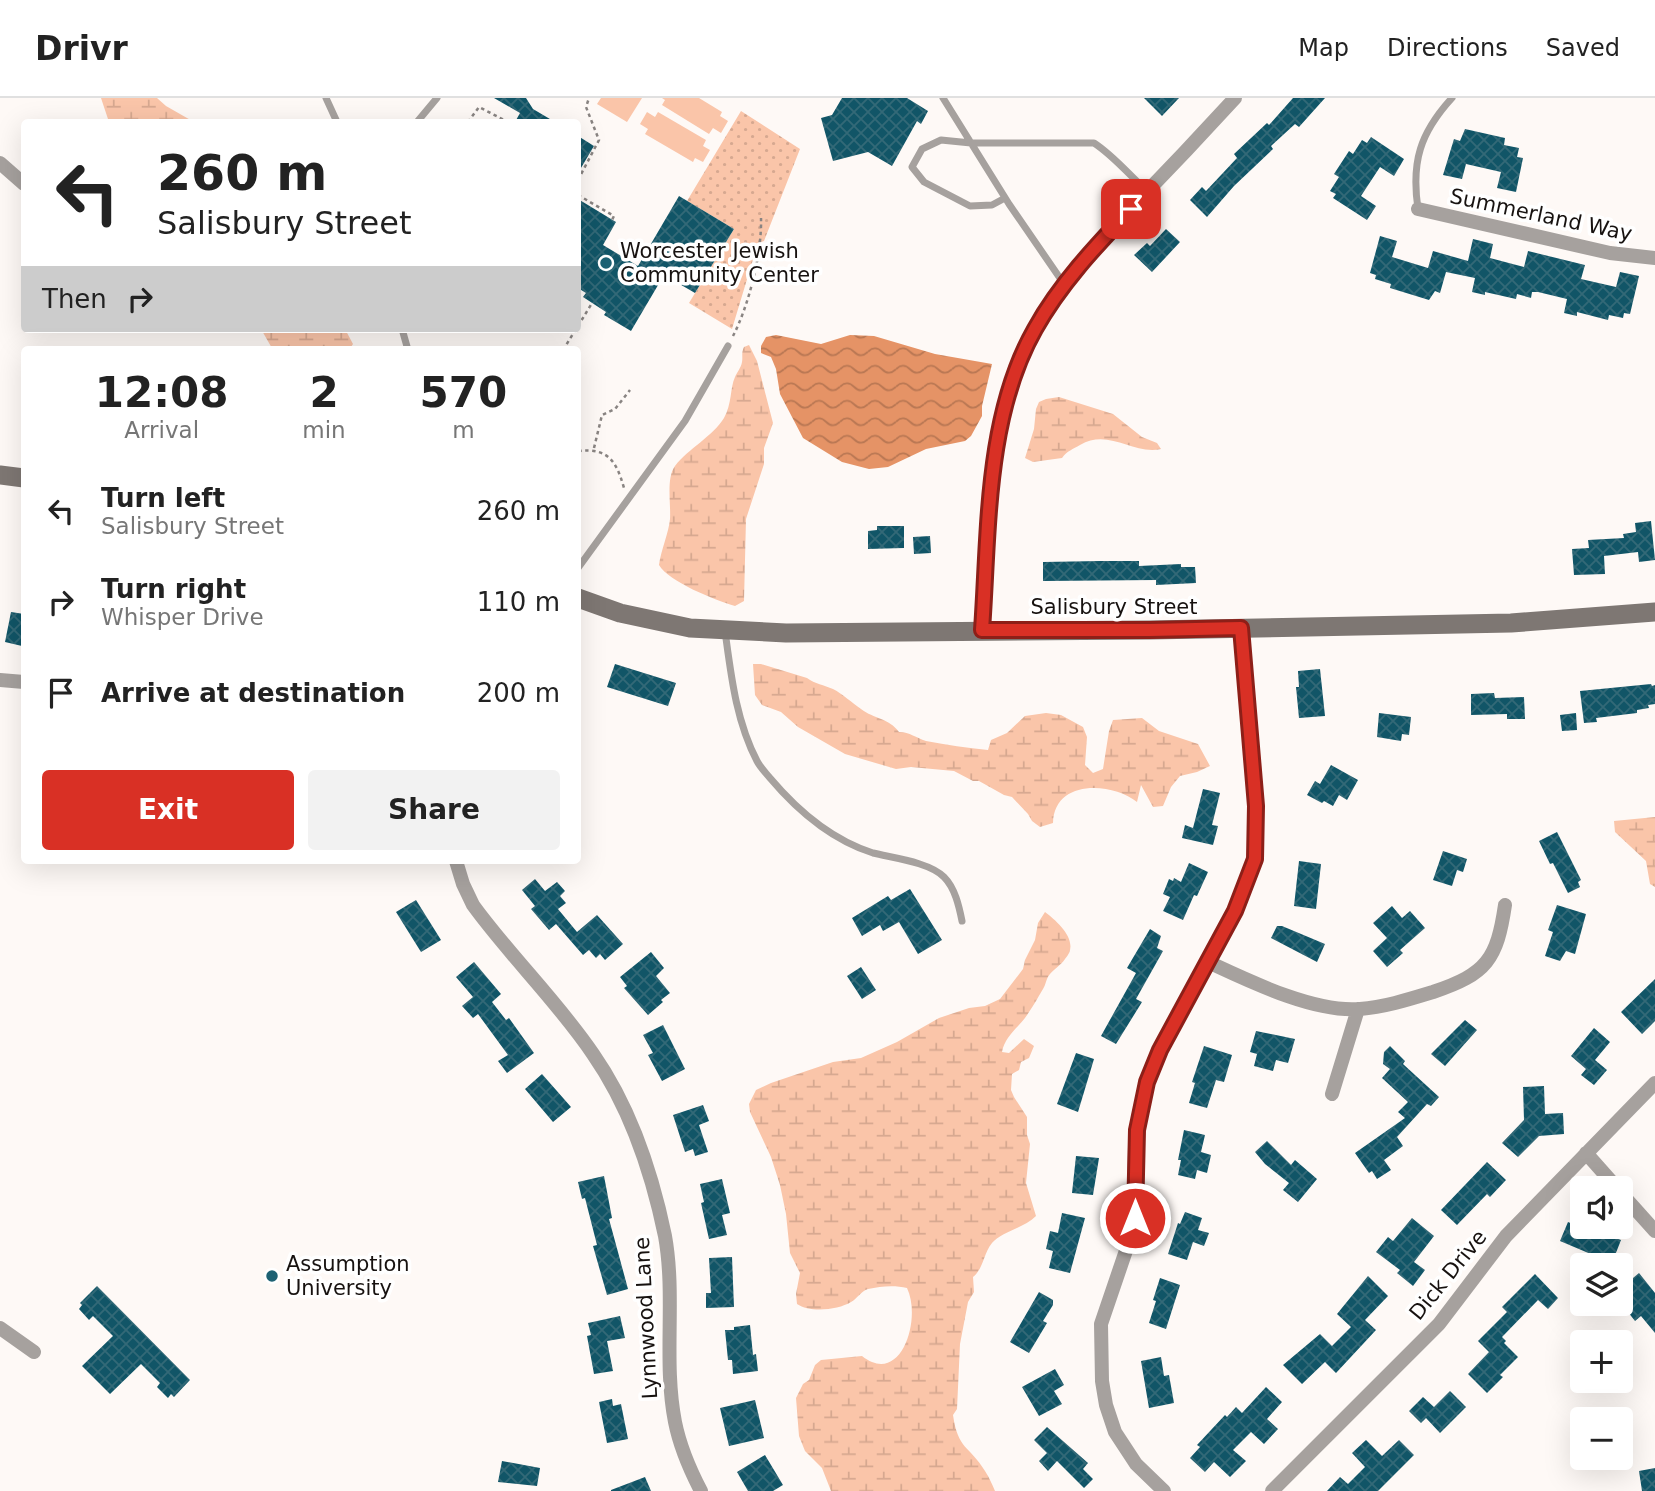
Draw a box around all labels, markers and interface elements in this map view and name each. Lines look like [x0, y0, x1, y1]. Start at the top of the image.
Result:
text: Drivr [35, 29, 128, 68]
text: Map [1298, 34, 1349, 62]
text: Directions [1387, 34, 1508, 62]
text: Saved [1546, 34, 1620, 62]
text: 260 m [157, 145, 327, 202]
icon: left [42, 147, 133, 238]
pin [1101, 179, 1161, 239]
street label: Summerland Way [1448, 184, 1634, 246]
icon: arrive [1112, 190, 1150, 228]
text: Salisbury Street [157, 204, 411, 242]
place label: Worcester Jewish Community Center [620, 239, 819, 287]
marker: Worcester Jewish Community Center [598, 255, 614, 271]
icon: right [121, 280, 159, 318]
text: Then [42, 284, 107, 314]
text: 12:08 [95, 368, 229, 417]
text: 2 [309, 368, 339, 417]
text: 570 [420, 368, 507, 417]
text: Arrival [124, 417, 199, 443]
text: min [302, 417, 346, 443]
text: m [452, 417, 475, 443]
text: Turn left [101, 483, 225, 513]
icon: left [42, 492, 80, 530]
text: 260 m [477, 496, 560, 526]
text: Salisbury Street [101, 513, 284, 539]
text: Turn right [101, 574, 246, 604]
icon: right [42, 583, 80, 621]
text: 110 m [477, 587, 560, 617]
street label: Salisbury Street [1031, 595, 1198, 619]
text: Whisper Drive [101, 604, 264, 630]
icon: arrive [42, 674, 80, 712]
text: Arrive at destination [101, 678, 405, 708]
text: 200 m [477, 678, 560, 708]
button: Exit [42, 770, 294, 850]
button: Share [308, 770, 560, 850]
map controls [1570, 1176, 1633, 1470]
button: sound [1570, 1176, 1633, 1239]
position arrow [1098, 1181, 1172, 1255]
street label: Dick Drive [1405, 1225, 1491, 1325]
street label: Lynnwood Lane [630, 1236, 662, 1400]
place label: Assumption University [286, 1252, 410, 1300]
button: layers [1570, 1253, 1633, 1316]
marker: Assumption University [264, 1268, 280, 1284]
button: + [1570, 1330, 1633, 1393]
button: − [1570, 1407, 1633, 1470]

